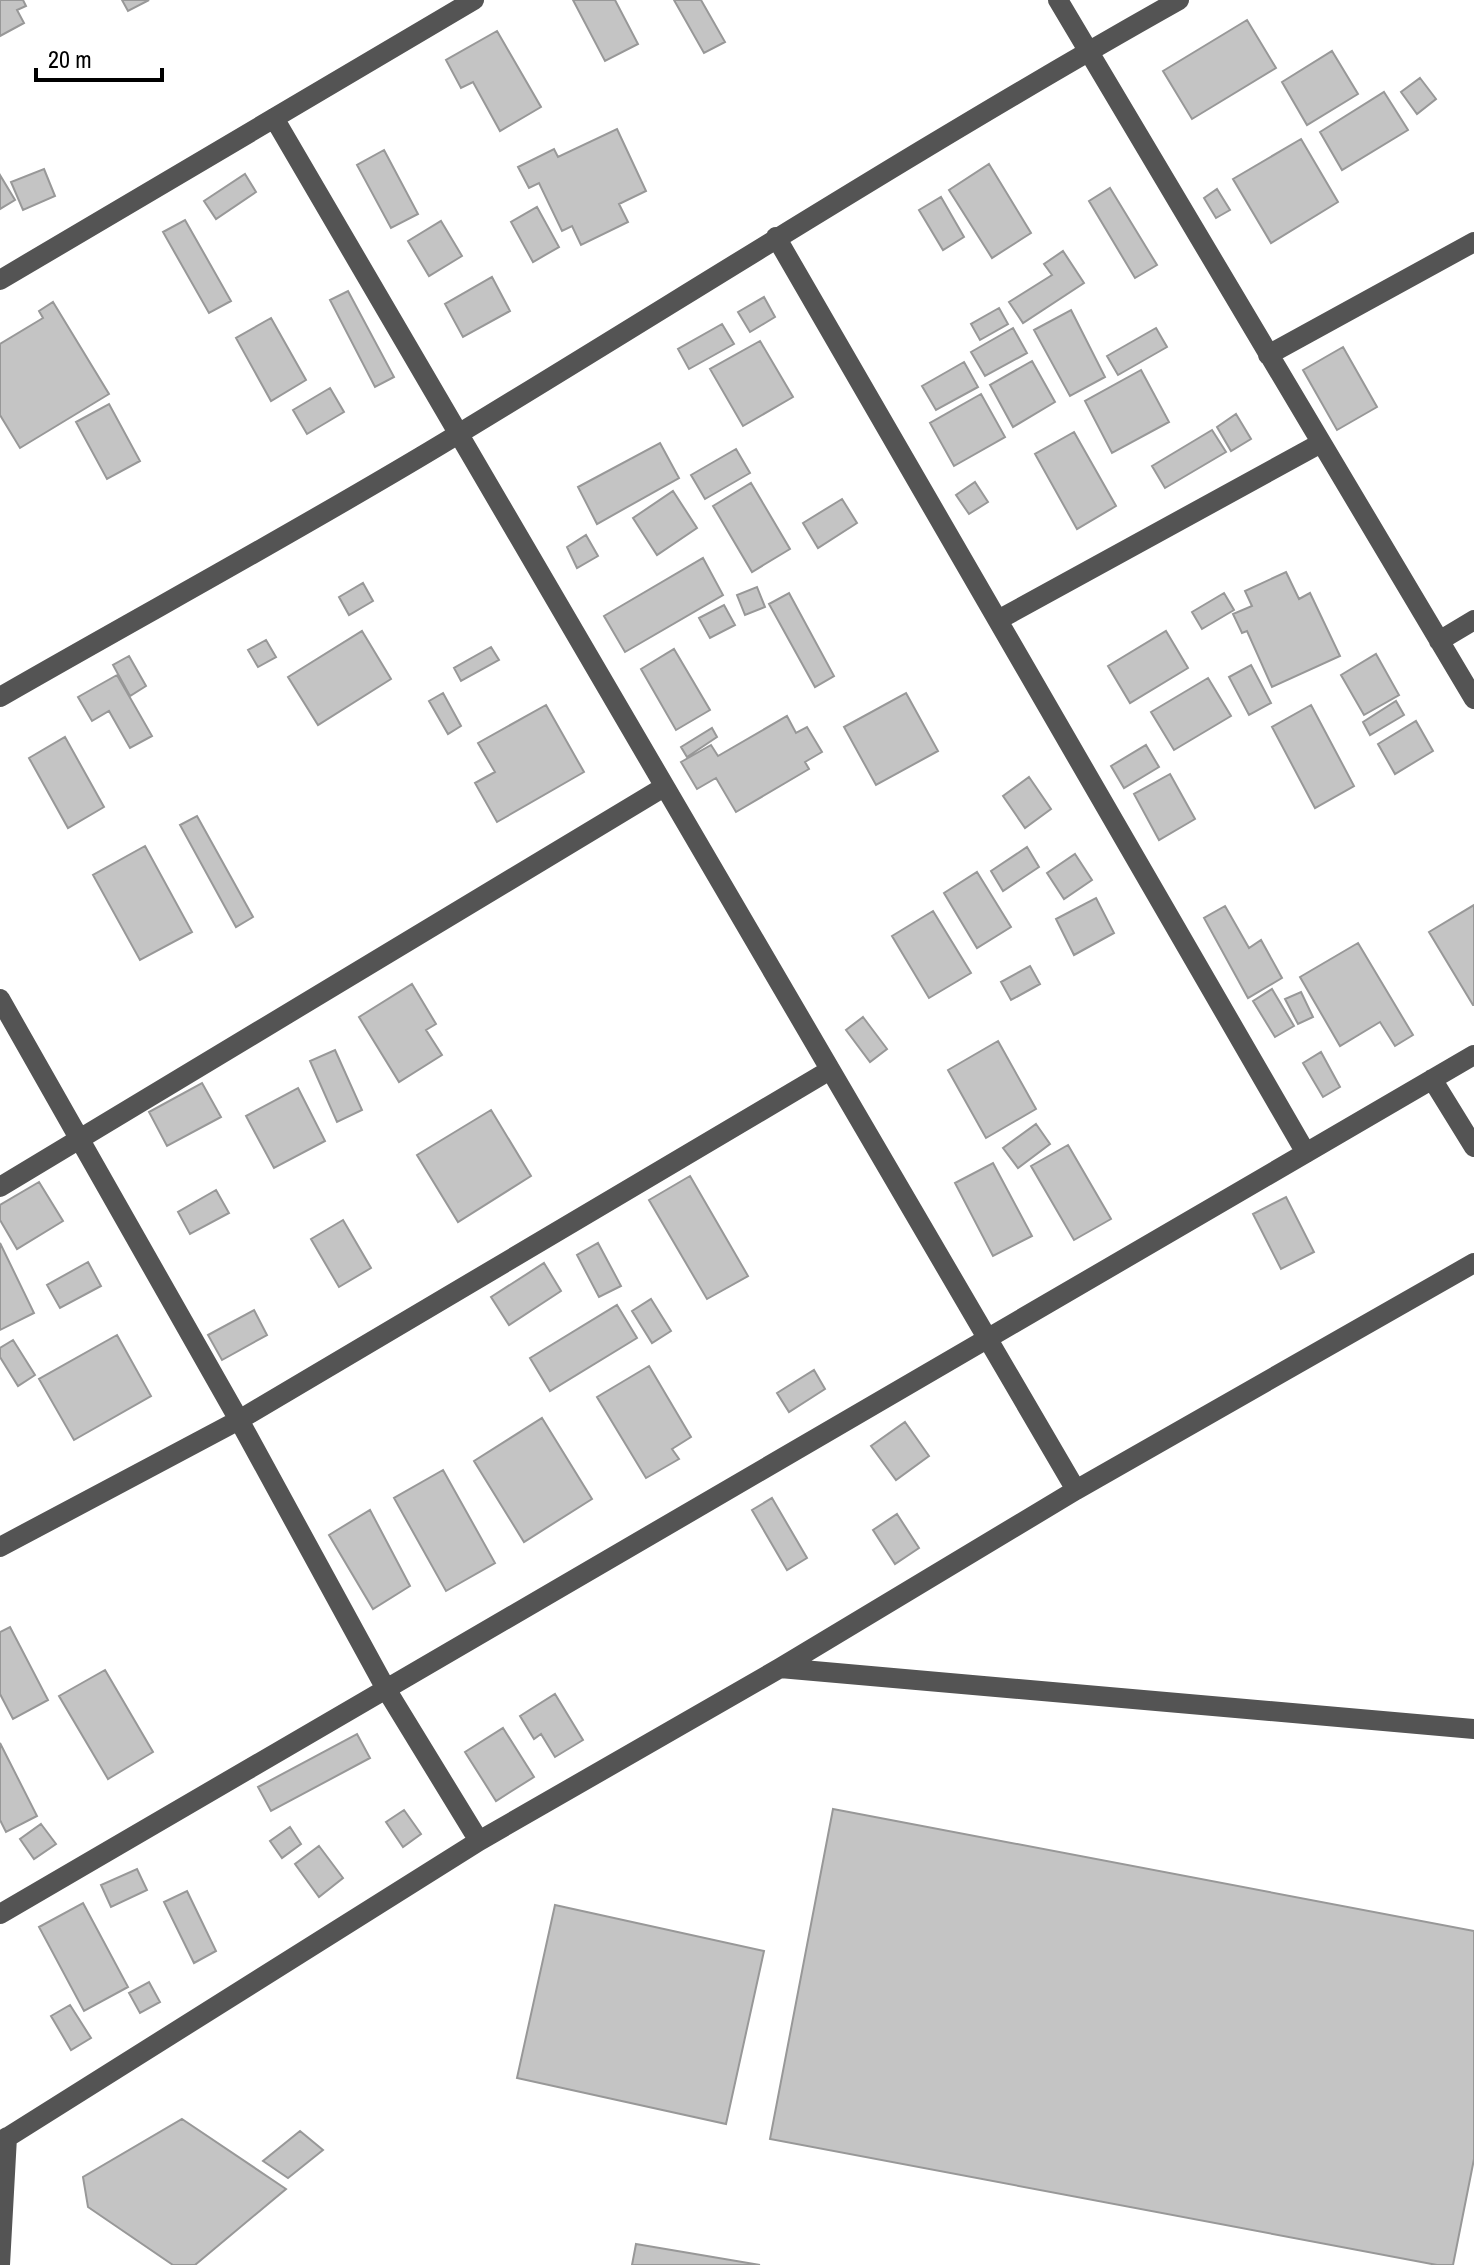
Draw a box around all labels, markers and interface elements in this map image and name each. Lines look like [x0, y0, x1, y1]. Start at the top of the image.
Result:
scale bar [36, 32, 162, 82]
text: 20 m [48, 43, 92, 75]

